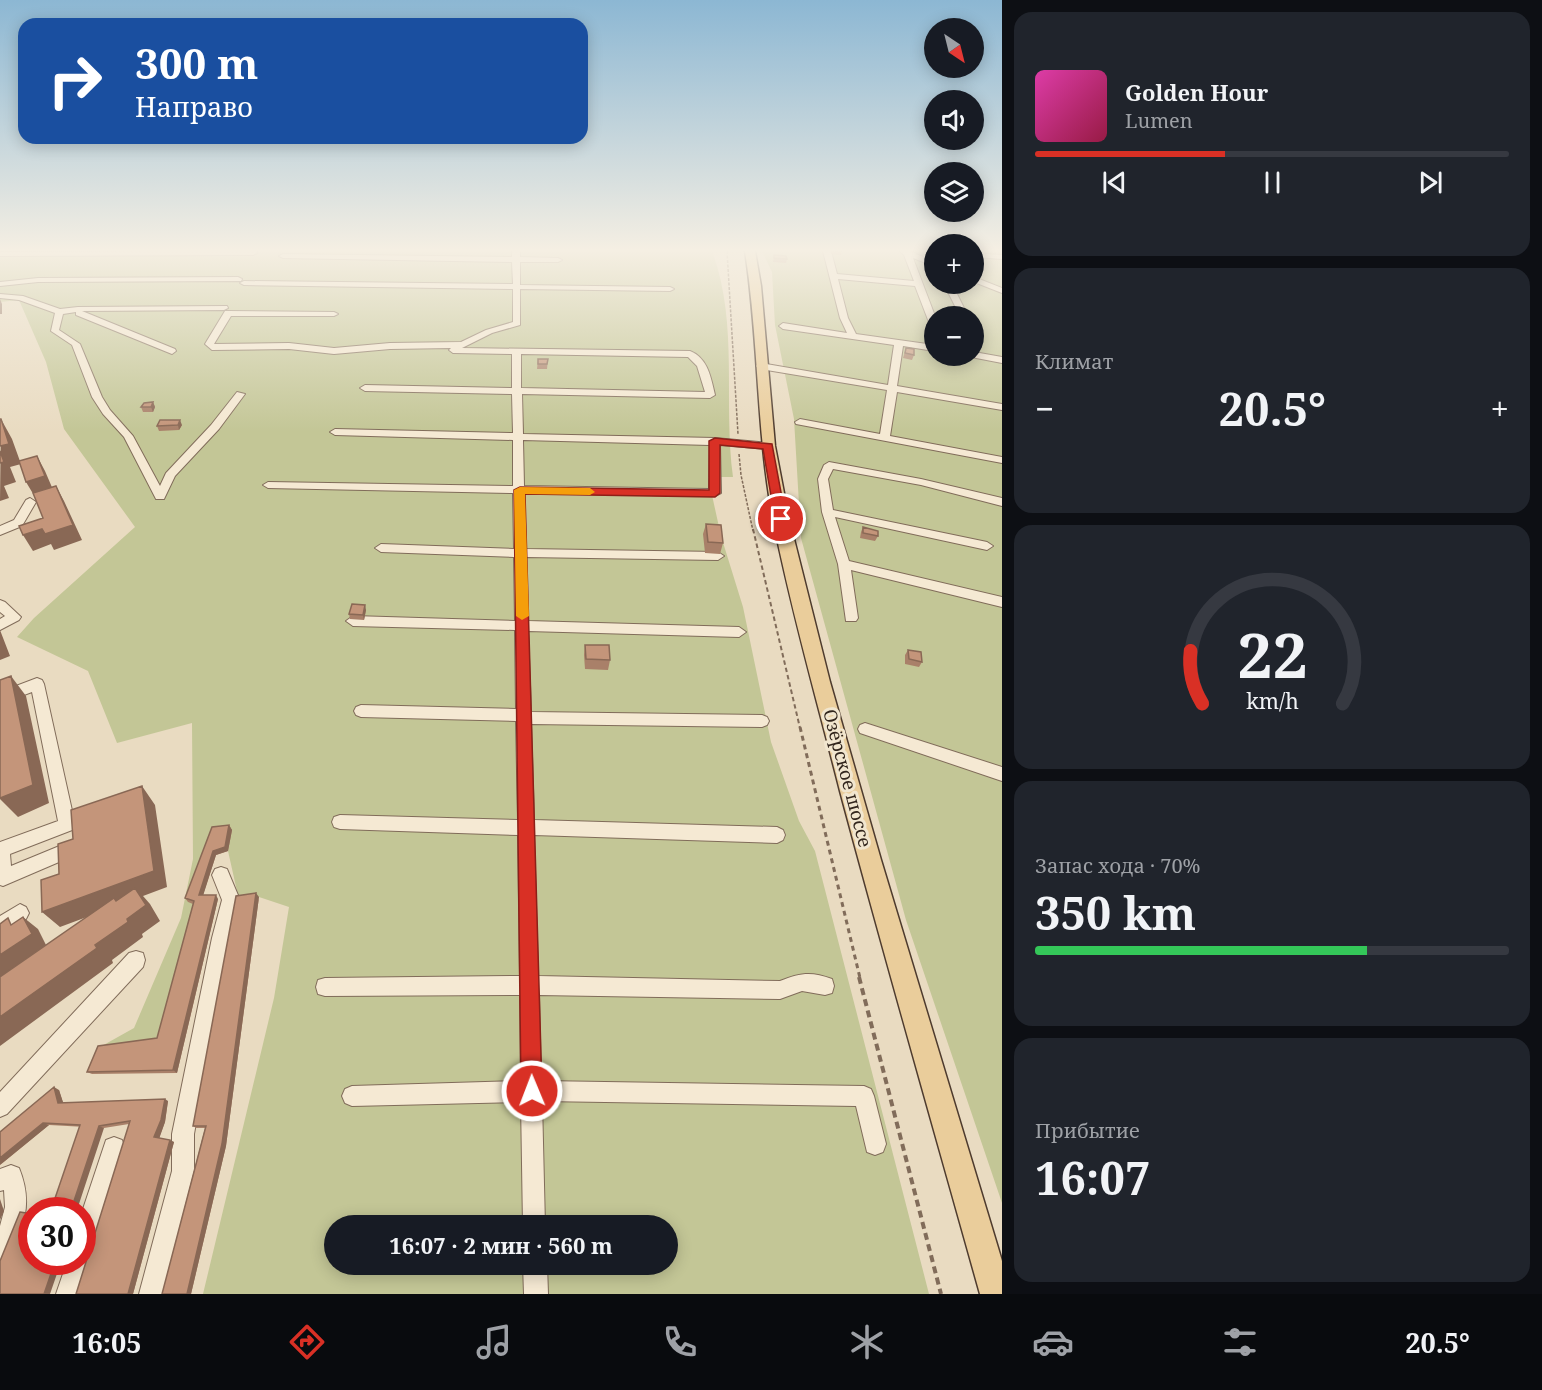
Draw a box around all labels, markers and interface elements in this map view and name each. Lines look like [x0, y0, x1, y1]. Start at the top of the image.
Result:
north arrow [924, 18, 984, 78]
map controls [924, 18, 984, 366]
text: 300 m [135, 34, 259, 91]
icon: right [36, 42, 114, 120]
text: Golden Hour [1125, 77, 1268, 107]
text: Направо [135, 88, 253, 125]
button: sound [924, 90, 984, 150]
text: Lumen [1125, 107, 1193, 134]
button: layers [924, 162, 984, 222]
icon: previous [1098, 166, 1131, 199]
icon: pause [1256, 166, 1289, 199]
icon: next [1414, 166, 1447, 199]
button: + [924, 234, 984, 294]
button: − [924, 306, 984, 366]
text: Климат [1035, 348, 1113, 375]
text: 20.5° [1219, 378, 1326, 439]
text: − [1035, 386, 1054, 431]
text: + [1491, 386, 1509, 431]
pin [755, 493, 806, 544]
icon: arrive [764, 502, 797, 535]
text: 22 [1237, 611, 1307, 696]
text: km/h [1246, 686, 1299, 715]
street label: Озёрское шоссе [818, 706, 878, 850]
text: Запас хода · 70% [1035, 852, 1200, 879]
text: 350 km [1035, 882, 1196, 943]
position arrow [500, 1059, 564, 1123]
text: Прибытие [1035, 1117, 1140, 1144]
text: 16:07 [1035, 1147, 1150, 1208]
speed limit sign: 30 [18, 1197, 96, 1275]
text: 16:07 · 2 мин · 560 m [389, 1230, 613, 1260]
icon: directions [286, 1321, 328, 1363]
icon: music [473, 1321, 515, 1363]
icon: phone [659, 1321, 701, 1363]
icon: climate [846, 1321, 888, 1363]
icon: car [1032, 1321, 1074, 1363]
icon: filters [1219, 1321, 1261, 1363]
text: 16:05 [72, 1324, 142, 1361]
text: 20.5° [1405, 1324, 1470, 1361]

